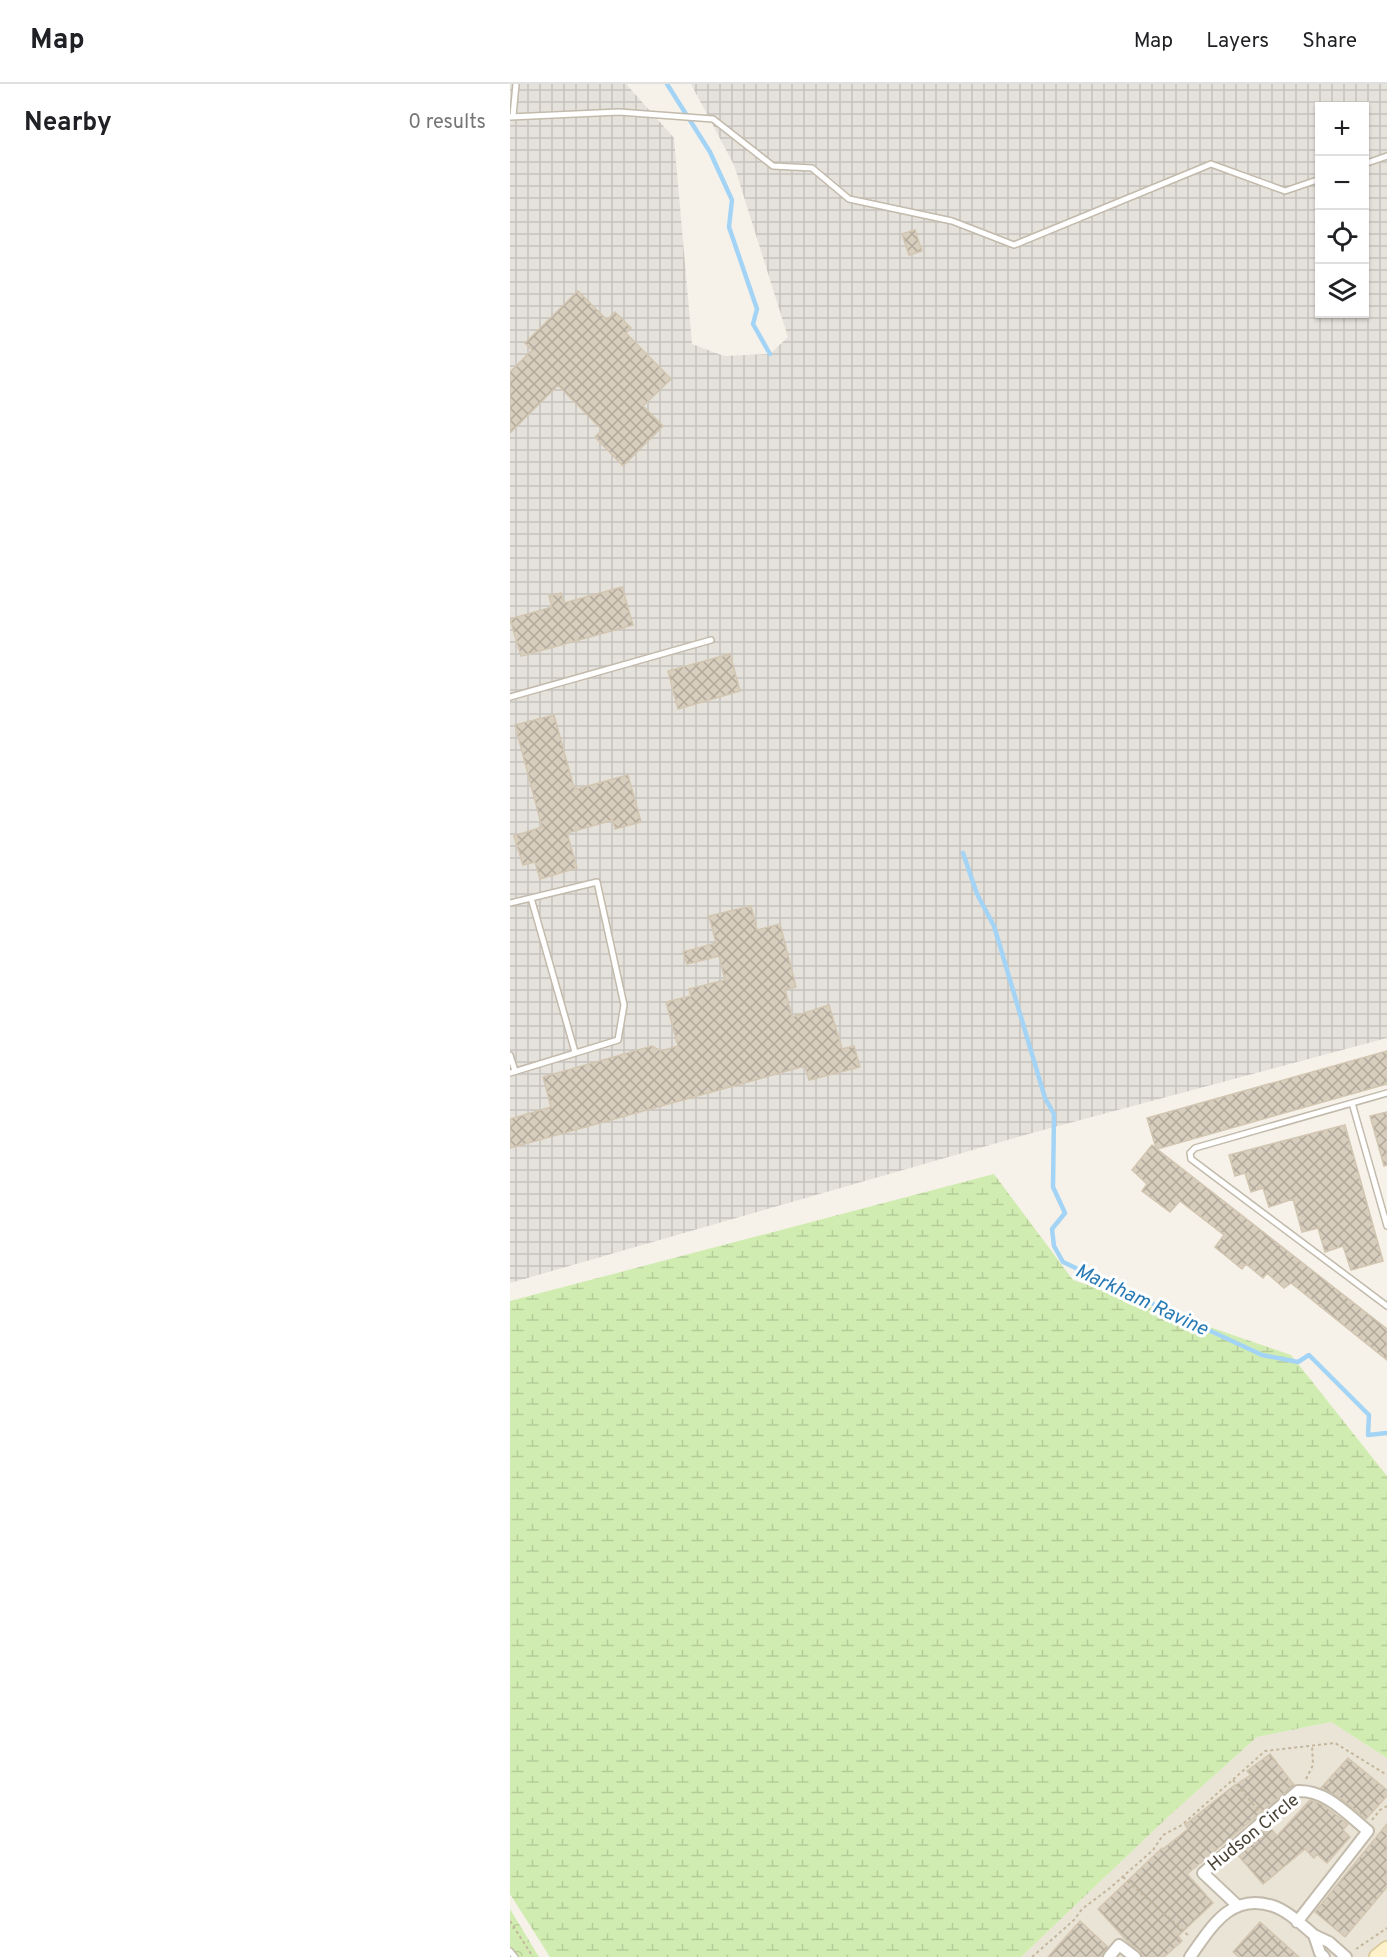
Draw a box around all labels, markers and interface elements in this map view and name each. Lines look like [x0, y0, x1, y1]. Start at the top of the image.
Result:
text: Map [30, 23, 85, 59]
text: Map [1134, 28, 1173, 55]
text: Layers [1206, 28, 1269, 55]
text: Share [1302, 28, 1357, 55]
map controls [1315, 102, 1369, 318]
button: + [1315, 102, 1369, 156]
text: Nearby [24, 107, 112, 140]
text: 0 results [408, 110, 486, 136]
button: − [1315, 156, 1369, 210]
button: locate [1315, 210, 1369, 264]
button: layers [1315, 264, 1369, 318]
water label: Markham Ravine [1071, 1259, 1212, 1343]
street label: Hudson Circle [1203, 1789, 1305, 1877]

